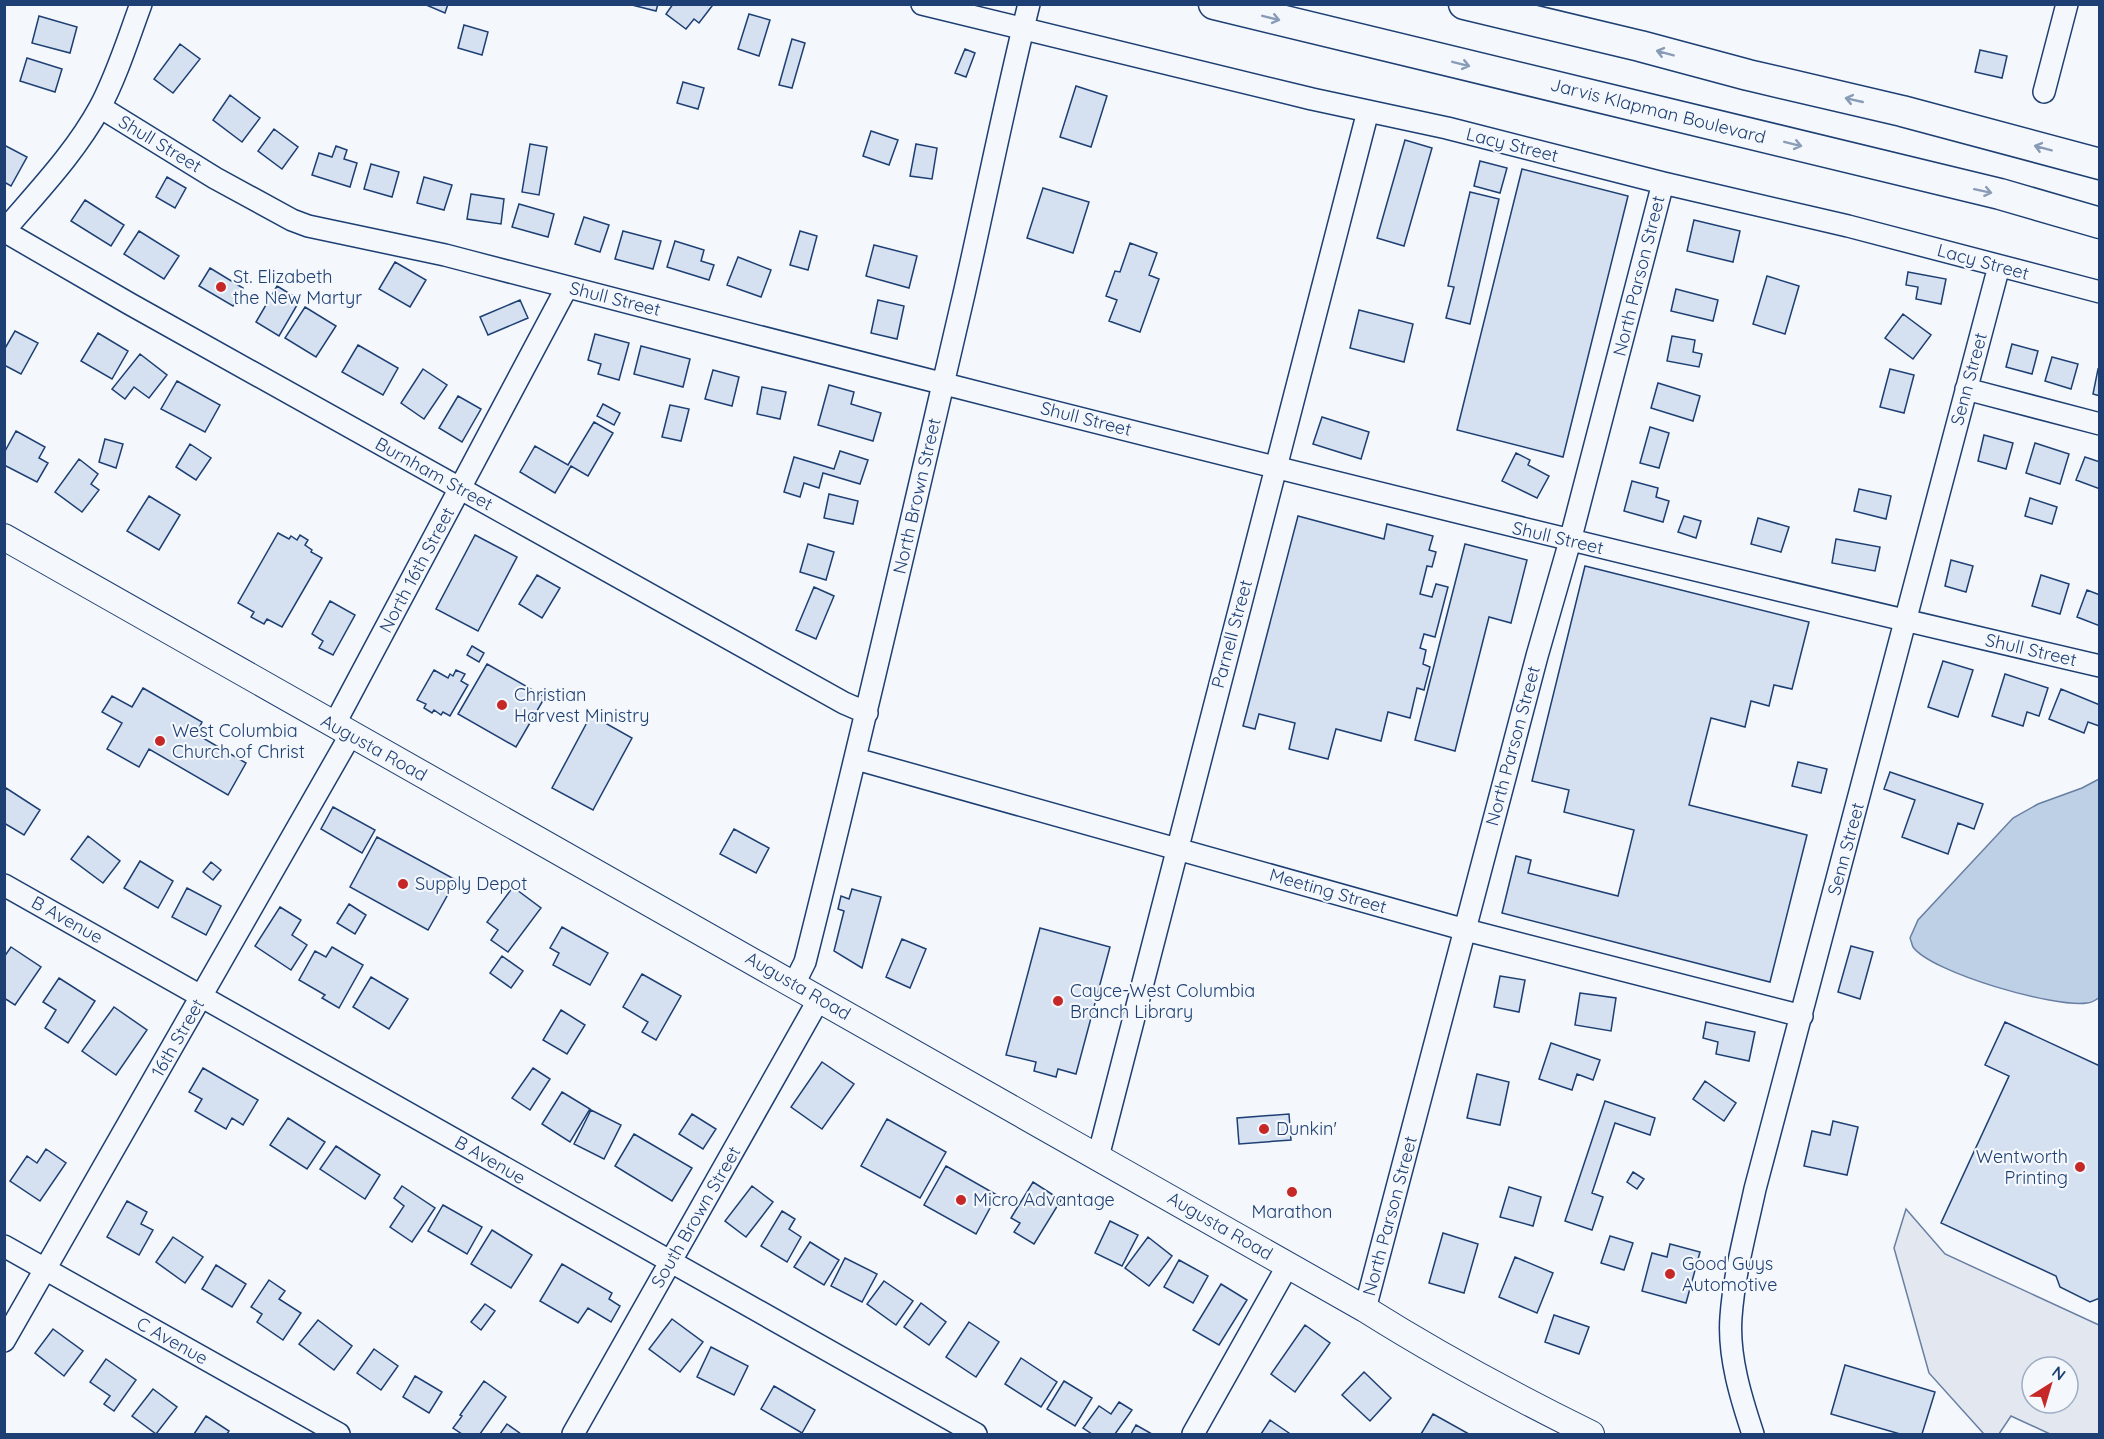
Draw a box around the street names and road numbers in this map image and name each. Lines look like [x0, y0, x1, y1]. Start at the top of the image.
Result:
street label: Jarvis Klapman Boulevard [1548, 73, 1768, 148]
street label: Shull Street [114, 110, 206, 177]
street label: Lacy Street [1464, 122, 1561, 167]
street label: North Parson Street [1607, 193, 1670, 358]
street label: Lacy Street [1935, 238, 2032, 285]
street label: Shull Street [567, 276, 663, 321]
street label: Senn Street [1945, 330, 1992, 428]
street label: Shull Street [1038, 396, 1134, 441]
street label: North Brown Street [887, 416, 946, 576]
street label: Burnham Street [371, 432, 497, 515]
street label: North 16th Street [374, 503, 459, 637]
street label: Shull Street [1510, 516, 1606, 559]
street label: Parnell Street [1206, 577, 1257, 691]
street label: Shull Street [1983, 628, 2079, 671]
street label: North Parson Street [1480, 663, 1545, 828]
street label: Augusta Road [317, 709, 431, 786]
street label: Senn Street [1822, 800, 1869, 898]
street label: Meeting Street [1267, 863, 1389, 918]
street label: B Avenue [27, 891, 107, 949]
street label: Augusta Road [741, 946, 855, 1025]
street label: 16th Street [146, 994, 209, 1081]
street label: B Avenue [451, 1130, 530, 1189]
street label: North Parson Street [1357, 1133, 1422, 1298]
street label: South Brown Street [646, 1142, 745, 1292]
street label: Augusta Road [1163, 1186, 1277, 1265]
street label: C Avenue [132, 1312, 212, 1370]

